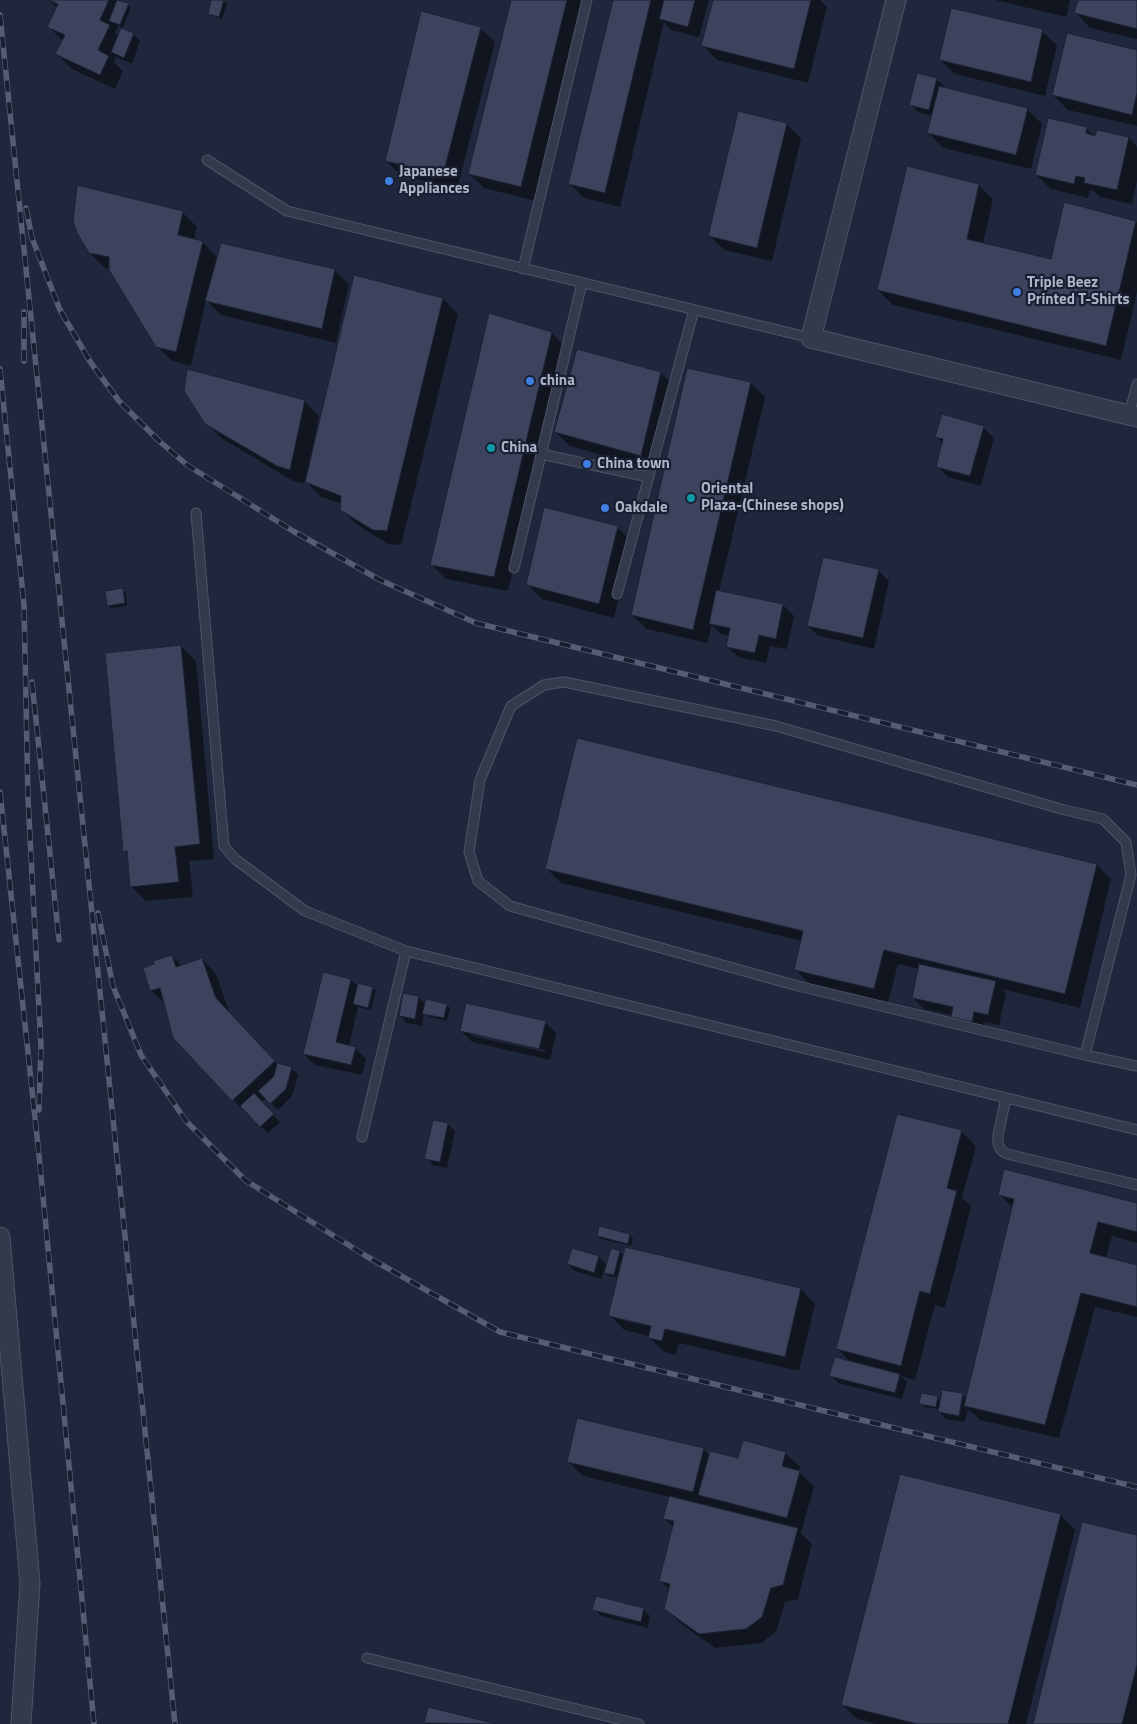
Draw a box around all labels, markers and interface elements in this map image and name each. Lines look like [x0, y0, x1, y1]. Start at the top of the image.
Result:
place label: Japanese Appliances [399, 163, 470, 198]
marker: Japanese Appliances [383, 175, 395, 187]
place label: Triple Beez Printed T-Shirts [1027, 274, 1130, 309]
marker: Triple Beez Printed T-Shirts [1011, 286, 1023, 298]
place label: china [540, 372, 575, 390]
marker: china [524, 375, 536, 387]
place label: China [501, 439, 537, 457]
marker: China [485, 442, 497, 454]
place label: China town [597, 455, 670, 473]
marker: China town [581, 458, 593, 470]
place label: Oriental Plaza-(Chinese shops) [701, 480, 844, 515]
marker: Oriental Plaza-(Chinese shops) [685, 492, 697, 504]
place label: Oakdale [615, 499, 668, 517]
marker: Oakdale [599, 502, 611, 514]

